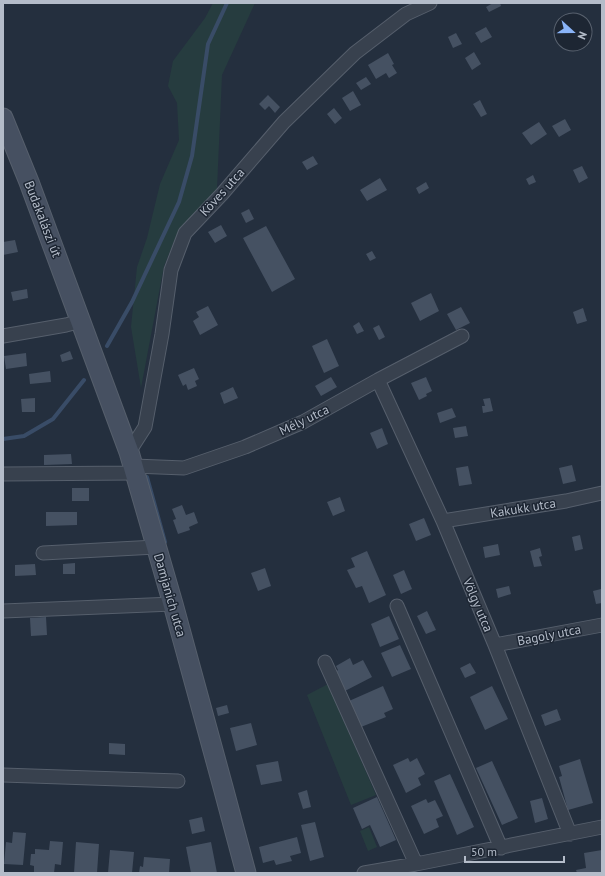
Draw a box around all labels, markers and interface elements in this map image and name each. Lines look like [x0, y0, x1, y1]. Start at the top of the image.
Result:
north arrow [553, 12, 593, 52]
text: N [575, 30, 590, 41]
street label: Köves utca [196, 164, 248, 220]
street label: Budakalászi út [21, 178, 66, 260]
street label: Mély utca [276, 401, 332, 439]
street label: Kakukk utca [489, 494, 557, 522]
street label: Damjanich utca [150, 551, 190, 639]
street label: Völgy utca [459, 574, 497, 635]
street label: Bagoly utca [516, 621, 582, 649]
scale bar [465, 838, 564, 864]
text: 50 m [471, 844, 497, 859]

